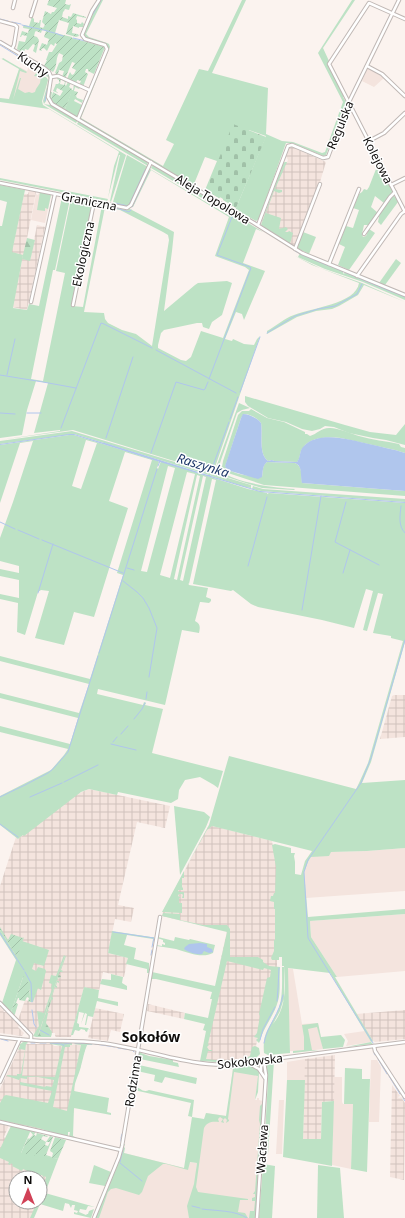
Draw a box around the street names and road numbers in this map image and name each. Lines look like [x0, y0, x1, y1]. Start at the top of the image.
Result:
street label: Kuchy [14, 47, 53, 81]
street label: Regulska [323, 98, 357, 152]
street label: Kolejowa [359, 133, 397, 187]
street label: Aleja Topolowa [172, 170, 254, 228]
street label: Graniczna [60, 187, 118, 215]
street label: Ekologiczna [68, 220, 98, 288]
street label: Sokołowska [216, 1049, 284, 1073]
street label: Rodzinna [121, 1054, 145, 1108]
street label: Wacława [252, 1124, 272, 1174]

